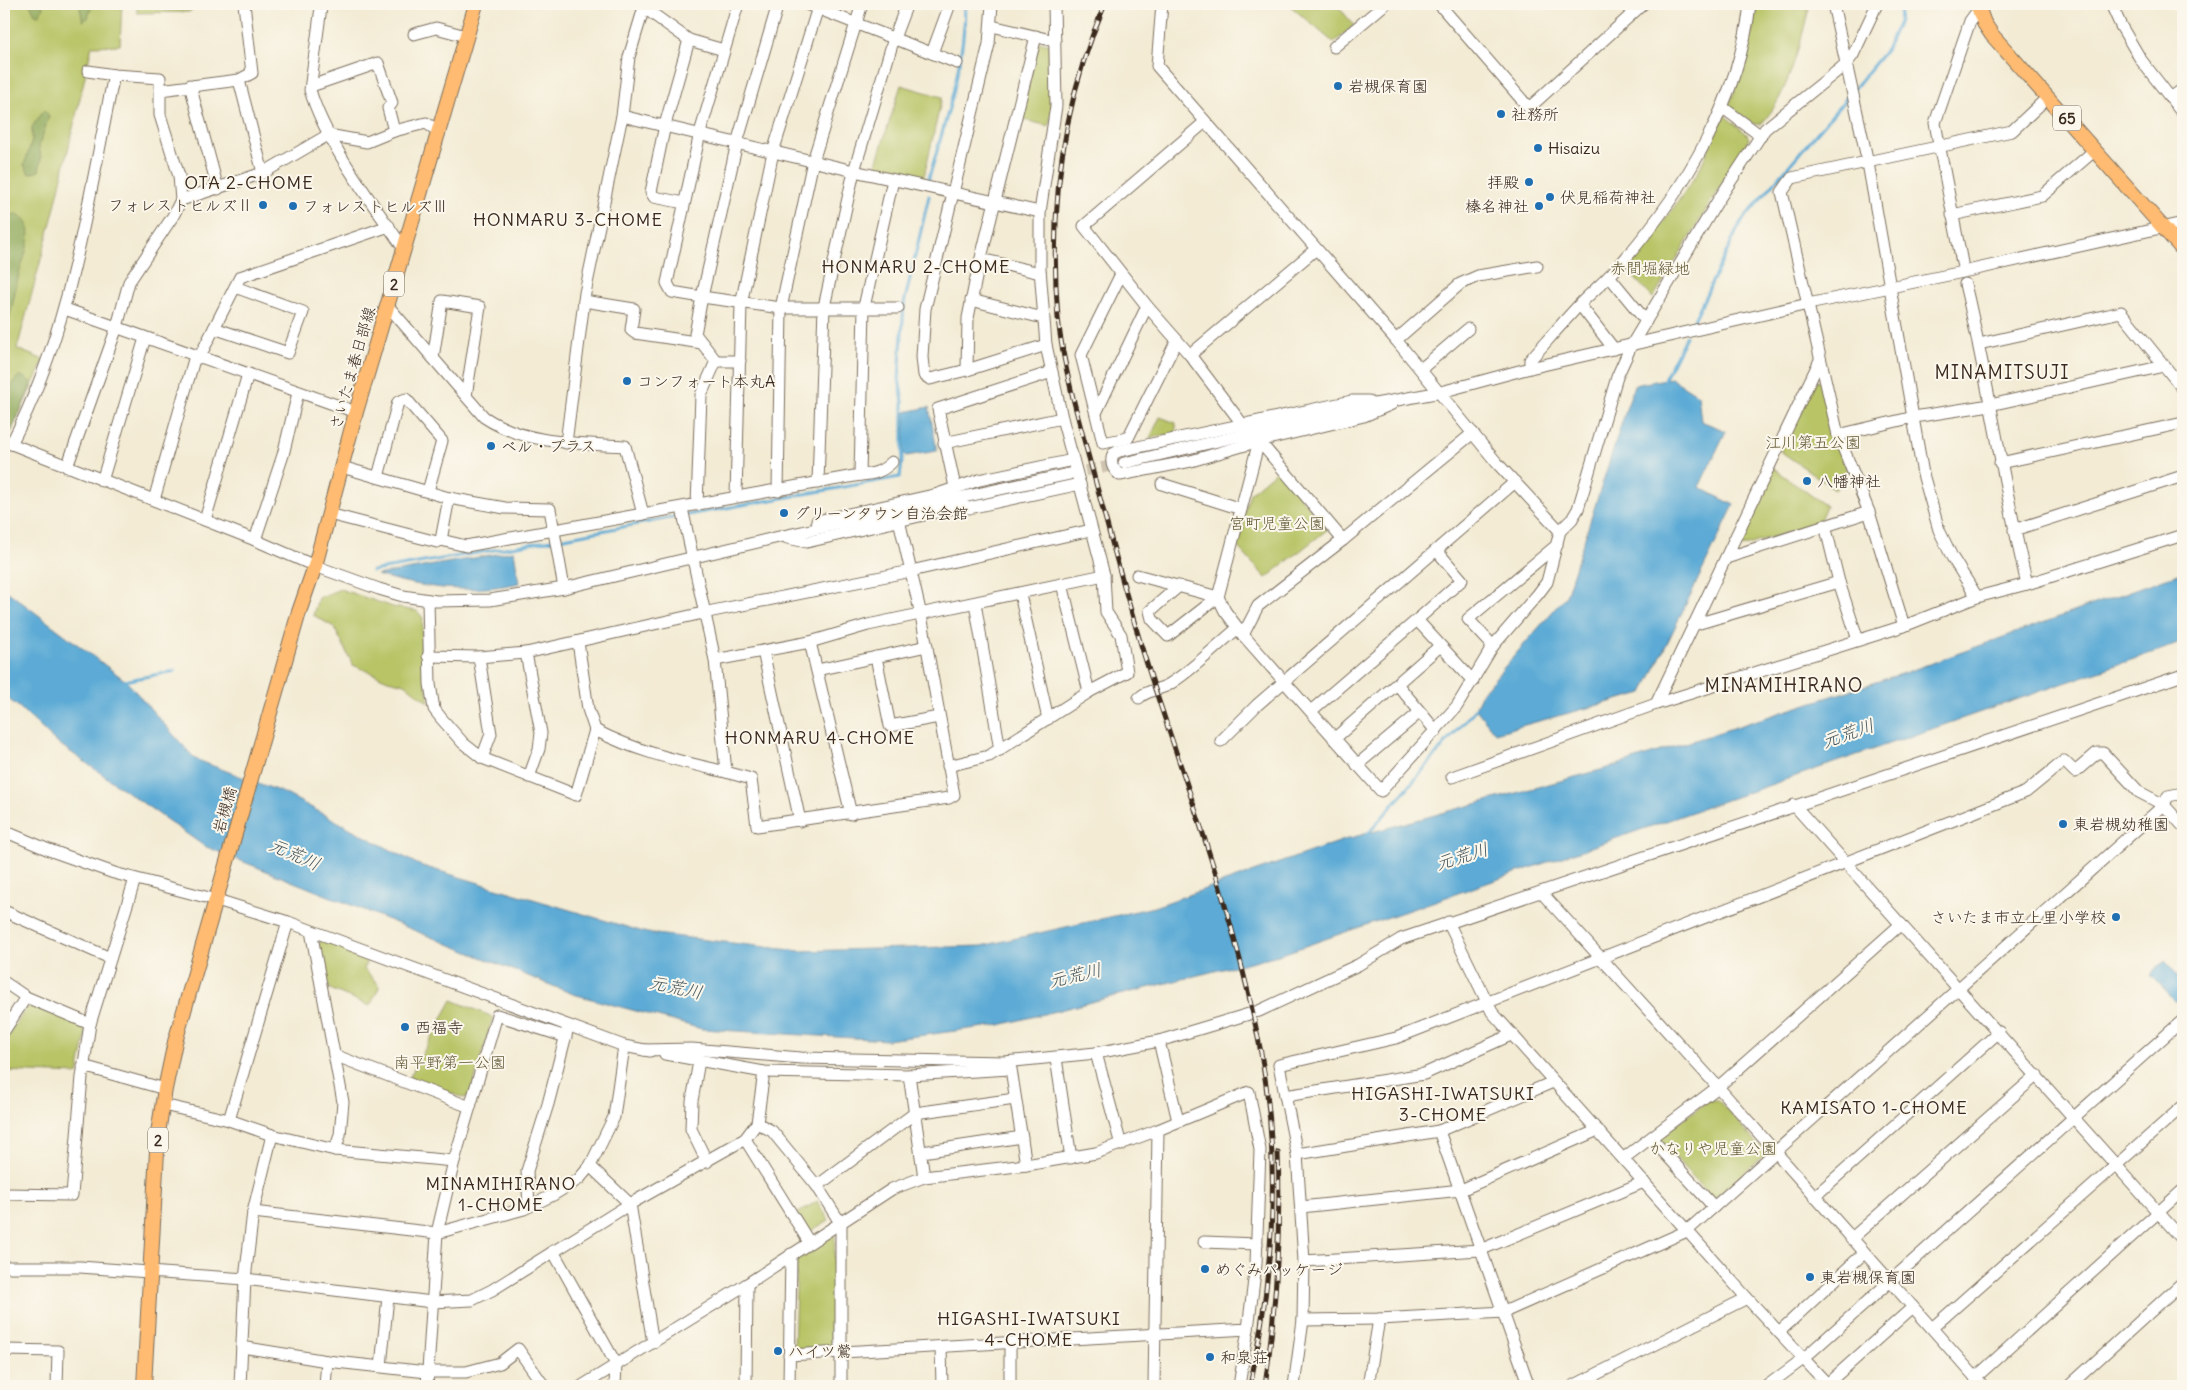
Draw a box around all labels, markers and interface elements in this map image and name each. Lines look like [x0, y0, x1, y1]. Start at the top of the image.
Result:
place label: 岩槻保育園 [1348, 76, 1428, 96]
marker: 岩槻保育園 [1332, 80, 1344, 92]
place label: 社務所 [1511, 104, 1559, 124]
road number: 65 [2053, 106, 2081, 130]
marker: 社務所 [1495, 108, 1507, 120]
place label: Hisaizu [1548, 138, 1600, 158]
marker: Hisaizu [1532, 142, 1544, 154]
district label: OTA 2-CHOME [184, 171, 314, 194]
place label: 拝殿 [1487, 172, 1519, 192]
marker: 拝殿 [1523, 176, 1535, 188]
place label: 伏見稲荷神社 [1560, 187, 1656, 207]
marker: 伏見稲荷神社 [1544, 191, 1556, 203]
place label: フォレストヒルズⅡ [108, 195, 253, 215]
place label: フォレストヒルズⅢ [303, 196, 448, 216]
place label: 榛名神社 [1465, 196, 1529, 216]
marker: フォレストヒルズⅡ [257, 199, 269, 211]
marker: フォレストヒルズⅢ [287, 200, 299, 212]
marker: 榛名神社 [1533, 200, 1545, 212]
district label: HONMARU 3-CHOME [473, 208, 663, 231]
district label: HONMARU 2-CHOME [821, 255, 1011, 278]
park label: 赤間堀緑地 [1610, 258, 1690, 278]
road number: 2 [384, 272, 404, 296]
street label: さいたま春日部線 [325, 304, 379, 432]
district label: MINAMITSUJI [1934, 360, 2070, 384]
place label: コンフォート本丸A [637, 371, 775, 391]
marker: コンフォート本丸A [621, 375, 633, 387]
park label: 江川第五公園 [1765, 432, 1861, 452]
place label: ベル・プラス [501, 436, 596, 456]
marker: ベル・プラス [485, 440, 497, 452]
place label: 八幡神社 [1817, 471, 1881, 491]
marker: 八幡神社 [1801, 475, 1813, 487]
place label: グリーンタウン自治会館 [794, 503, 968, 523]
marker: グリーンタウン自治会館 [778, 507, 790, 519]
park label: 宮町児童公園 [1229, 513, 1325, 533]
district label: MINAMIHIRANO [1705, 673, 1863, 697]
water label: 元荒川 [1819, 713, 1877, 753]
district label: HONMARU 4-CHOME [725, 726, 915, 749]
street label: 岩槻橋 [208, 784, 240, 836]
place label: 東岩槻幼稚園 [2073, 814, 2169, 834]
marker: 東岩槻幼稚園 [2057, 818, 2069, 830]
water label: 元荒川 [266, 833, 324, 875]
water label: 元荒川 [1433, 837, 1491, 875]
place label: さいたま市立上里小学校 [1931, 907, 2106, 927]
marker: さいたま市立上里小学校 [2110, 911, 2122, 923]
water label: 元荒川 [1046, 958, 1104, 992]
water label: 元荒川 [647, 970, 705, 1004]
place label: 西福寺 [415, 1017, 463, 1037]
marker: 西福寺 [399, 1021, 411, 1033]
park label: 南平野第一公園 [394, 1052, 506, 1072]
district label: HIGASHI-IWATSUKI 3-CHOME [1351, 1082, 1535, 1126]
district label: KAMISATO 1-CHOME [1780, 1096, 1968, 1119]
road number: 2 [148, 1128, 168, 1152]
park label: かなりや児童公園 [1649, 1138, 1777, 1158]
district label: MINAMIHIRANO 1-CHOME [425, 1172, 577, 1216]
place label: めぐみパッケージ [1215, 1259, 1343, 1279]
marker: めぐみパッケージ [1199, 1263, 1211, 1275]
place label: 東岩槻保育園 [1820, 1267, 1916, 1287]
marker: 東岩槻保育園 [1804, 1271, 1816, 1283]
district label: HIGASHI-IWATSUKI 4-CHOME [937, 1307, 1121, 1351]
place label: ハイツ鶯 [788, 1341, 852, 1361]
marker: ハイツ鶯 [772, 1345, 784, 1357]
place label: 和泉荘 [1220, 1347, 1268, 1367]
marker: 和泉荘 [1204, 1351, 1216, 1363]

